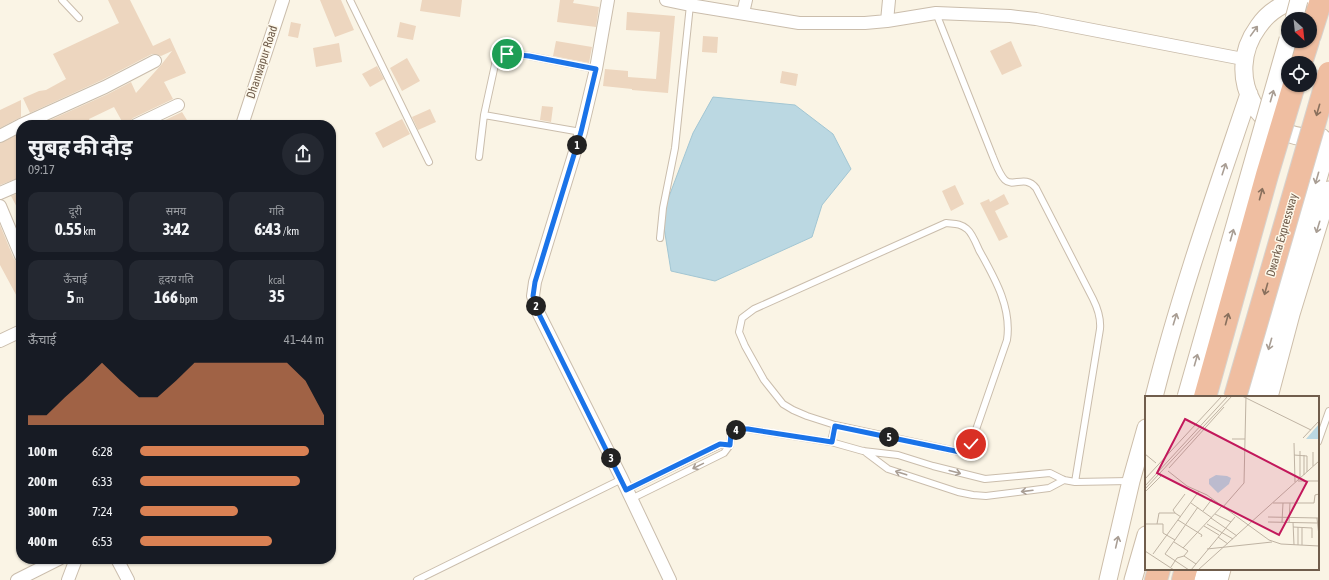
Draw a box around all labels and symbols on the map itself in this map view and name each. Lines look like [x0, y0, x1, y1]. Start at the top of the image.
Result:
north arrow [1281, 12, 1317, 48]
street label: Dhanwapur Road [244, 24, 280, 100]
one-way arrow [1250, 26, 1258, 37]
pin [490, 37, 524, 71]
one-way arrow [1269, 90, 1276, 103]
one-way arrow [1314, 103, 1321, 116]
pin: 1 [567, 135, 587, 155]
one-way arrow [1221, 162, 1228, 175]
one-way arrow [1313, 172, 1320, 185]
one-way arrow [1258, 187, 1265, 200]
street label: Dwarka Expressway [1263, 192, 1301, 278]
one-way arrow [1314, 221, 1321, 234]
one-way arrow [1229, 228, 1236, 241]
one-way arrow [1262, 282, 1269, 295]
pin: 2 [526, 296, 546, 316]
one-way arrow [1172, 313, 1179, 326]
one-way arrow [1224, 313, 1231, 326]
one-way arrow [1266, 337, 1273, 350]
one-way arrow [1193, 353, 1200, 366]
inset map [1145, 396, 1319, 570]
pin: 4 [726, 420, 746, 440]
pin: 5 [879, 427, 899, 447]
pin [954, 427, 988, 461]
pin: 3 [601, 448, 621, 468]
one-way arrow [692, 463, 704, 470]
one-way arrow [894, 469, 907, 476]
one-way arrow [949, 469, 962, 476]
one-way arrow [1021, 487, 1034, 494]
one-way arrow [1114, 536, 1121, 549]

